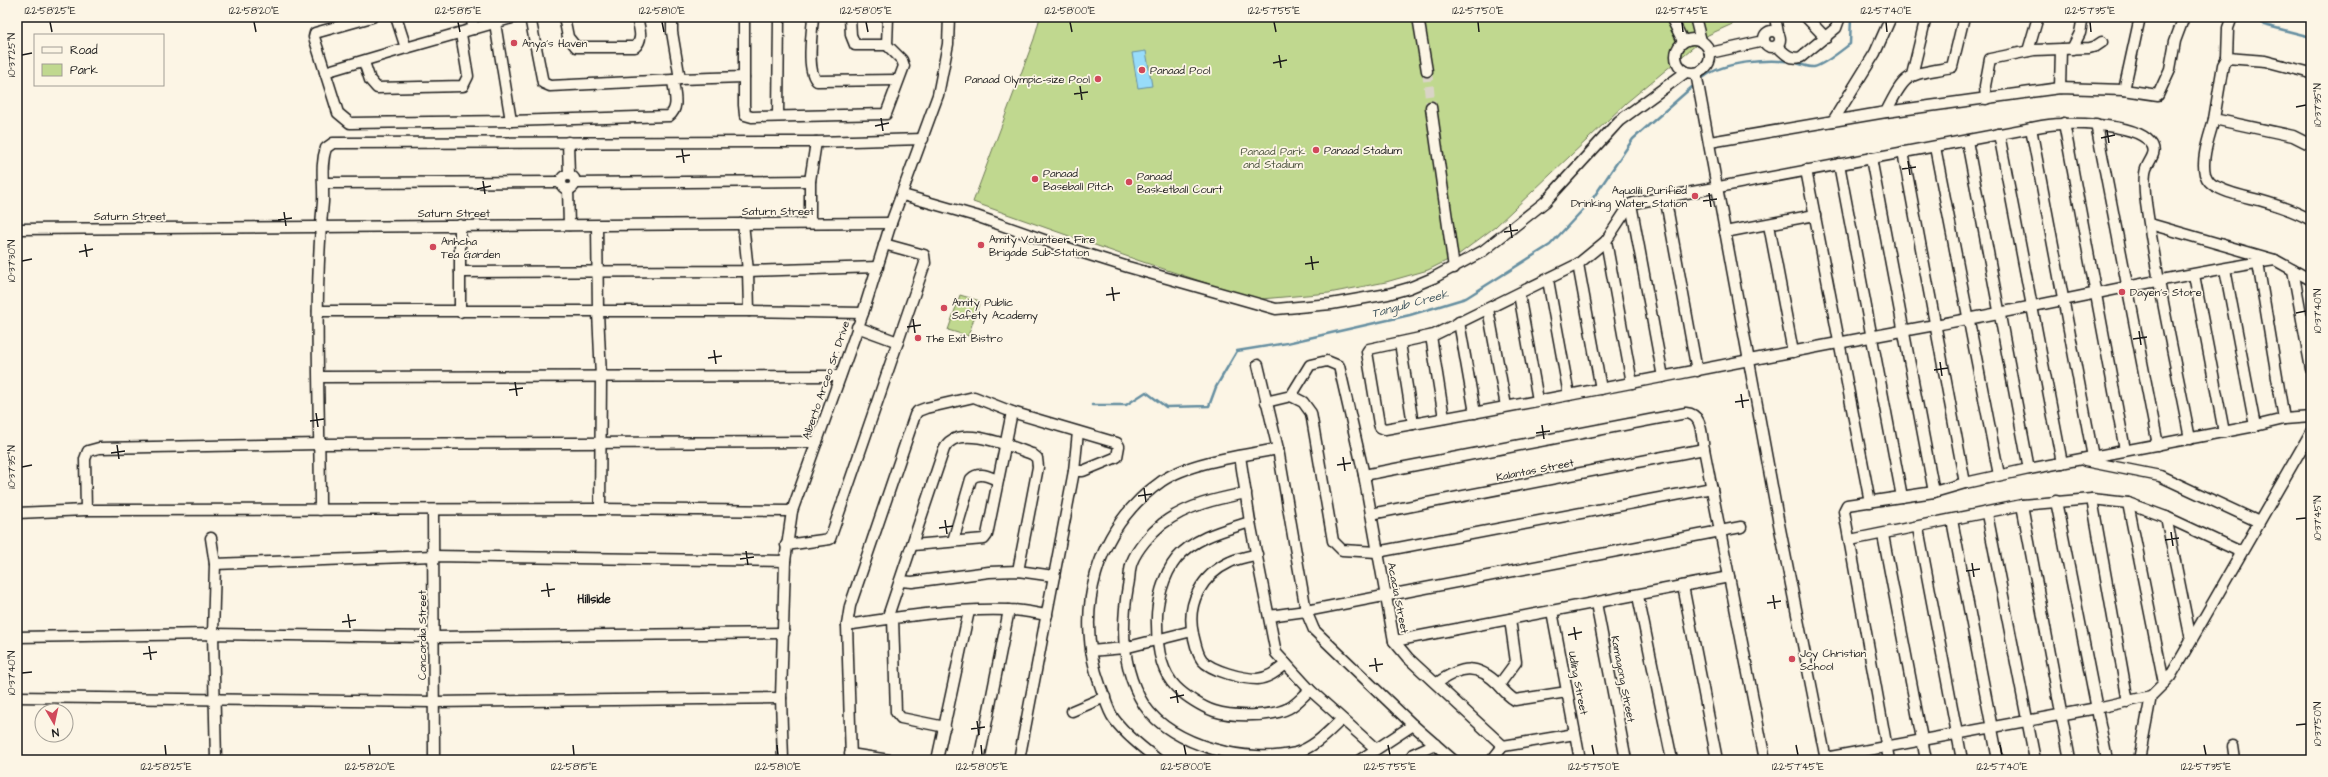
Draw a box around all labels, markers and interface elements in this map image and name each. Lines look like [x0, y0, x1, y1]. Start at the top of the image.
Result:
text: 122°58'25"E [24, 4, 76, 18]
text: 122°58'20"E [229, 4, 279, 18]
text: 122°58'15"E [435, 4, 481, 18]
text: 122°58'10"E [639, 4, 685, 18]
text: 122°58'05"E [840, 4, 892, 18]
text: 122°58'00"E [1044, 4, 1096, 18]
text: 122°57'55"E [1248, 4, 1300, 18]
text: 122°57'50"E [1452, 4, 1504, 18]
text: 122°57'45"E [1656, 4, 1708, 18]
text: 122°57'40"E [1860, 4, 1912, 18]
text: 122°57'35"E [2065, 4, 2115, 18]
text: 10°37'25"N [5, 33, 19, 77]
legend [34, 34, 164, 86]
place label: Anya's Haven [522, 36, 588, 52]
marker: Anya's Haven [509, 38, 519, 48]
text: Road [70, 42, 98, 59]
text: Park [70, 62, 98, 79]
place label: Panaad Pool [1150, 63, 1211, 78]
marker: Panaad Pool [1137, 65, 1147, 75]
place label: Panaad Olympic-size Pool [965, 72, 1090, 88]
marker: Panaad Olympic-size Pool [1093, 74, 1103, 84]
text: 10°37'35"N [2311, 83, 2325, 127]
place label: Panaad Stadium [1324, 143, 1402, 158]
park label: Panaad Park and Stadium [1241, 144, 1306, 172]
marker: Panaad Stadium [1311, 145, 1321, 155]
place label: Panaad Baseball Pitch [1043, 166, 1114, 194]
place label: Panaad Basketball Court [1137, 169, 1223, 197]
marker: Panaad Baseball Pitch [1030, 174, 1040, 184]
marker: Panaad Basketball Court [1124, 177, 1134, 187]
place label: Aqualili Purified Drinking Water Station [1571, 183, 1687, 212]
marker: Aqualili Purified Drinking Water Station [1690, 191, 1700, 201]
street label: Saturn Street [742, 204, 815, 219]
street label: Saturn Street [418, 206, 491, 221]
street label: Saturn Street [94, 209, 167, 224]
place label: Amity Volunteer Fire Brigade Sub-Station [989, 232, 1095, 261]
place label: Anhcha Tea Garden [441, 234, 501, 262]
text: 10°37'30"N [5, 240, 19, 282]
marker: Amity Volunteer Fire Brigade Sub-Station [976, 240, 986, 250]
marker: Anhcha Tea Garden [428, 242, 438, 252]
water label: Tangub Creek [1370, 285, 1451, 323]
place label: Dayen's Store [2130, 285, 2202, 301]
marker: Dayen's Store [2117, 287, 2127, 297]
text: 10°37'40"N [2311, 289, 2325, 333]
place label: Amity Public Safety Academy [952, 295, 1038, 324]
marker: Amity Public Safety Academy [939, 303, 949, 313]
street label: Alberto Arceo Sr. Drive [799, 319, 853, 441]
place label: The Exit Bistro [926, 331, 1003, 346]
marker: The Exit Bistro [913, 333, 923, 343]
text: 10°37'35"N [5, 445, 19, 489]
street label: Kalantas Street [1495, 455, 1576, 485]
text: 10°37'45"N [2311, 495, 2325, 541]
street label: Acacia Street [1384, 561, 1412, 635]
street label: Concordia Street [415, 589, 430, 680]
district label: Hillside [577, 591, 611, 608]
street label: Kamagong Street [1606, 634, 1639, 724]
place label: Joy Christian School [1800, 646, 1867, 674]
street label: Udling Street [1563, 650, 1592, 717]
text: 10°37'40"N [5, 651, 19, 695]
marker: Joy Christian School [1787, 654, 1797, 664]
text: 10°37'50"N [2311, 702, 2325, 746]
north arrow [34, 703, 74, 743]
text: N [51, 724, 60, 740]
text: 122°58'25"E [140, 760, 192, 774]
text: 122°58'20"E [345, 760, 395, 774]
text: 122°58'15"E [551, 760, 597, 774]
text: 122°58'10"E [755, 760, 801, 774]
text: 122°58'05"E [956, 760, 1008, 774]
text: 122°58'00"E [1160, 760, 1212, 774]
text: 122°57'55"E [1364, 760, 1416, 774]
text: 122°57'50"E [1568, 760, 1620, 774]
text: 122°57'45"E [1772, 760, 1824, 774]
text: 122°57'40"E [1976, 760, 2028, 774]
text: 122°57'35"E [2181, 760, 2231, 774]

